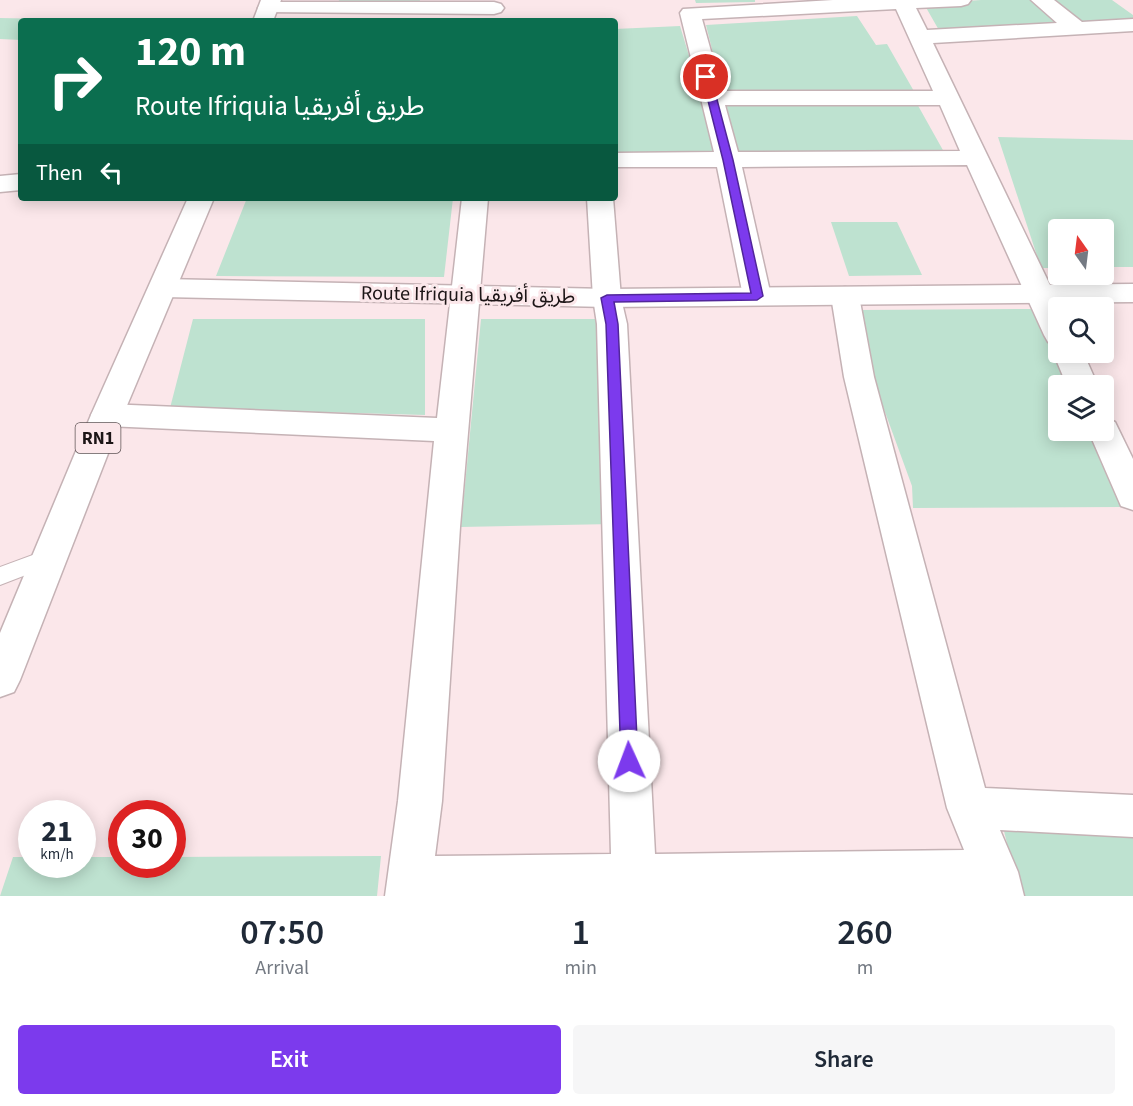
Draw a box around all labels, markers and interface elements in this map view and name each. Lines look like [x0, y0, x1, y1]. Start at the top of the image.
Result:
text: 120 m [135, 22, 246, 82]
icon: right [36, 42, 114, 120]
pin [680, 51, 731, 102]
icon: arrive [689, 60, 722, 93]
text: Route Ifriquia طريق أفريقيا [135, 87, 424, 126]
icon: left [95, 156, 128, 189]
text: Then [36, 157, 83, 189]
north arrow [1048, 219, 1114, 285]
map controls [1048, 219, 1114, 441]
street label: Route Ifriquia طريق أفريقيا [361, 279, 575, 311]
button: search [1048, 297, 1114, 363]
button: layers [1048, 375, 1114, 441]
road number: RN1 [76, 423, 120, 453]
position arrow [597, 729, 661, 793]
speed limit sign: 30 [108, 800, 186, 878]
text: 21 [41, 810, 73, 853]
text: km/h [40, 844, 74, 865]
text: 07:50 [240, 907, 324, 958]
text: 1 [571, 907, 590, 958]
text: 260 [837, 907, 893, 958]
text: Arrival [255, 954, 309, 982]
text: min [564, 954, 597, 982]
text: m [857, 954, 873, 982]
button: Exit [18, 1025, 561, 1094]
button: Share [573, 1025, 1115, 1094]

